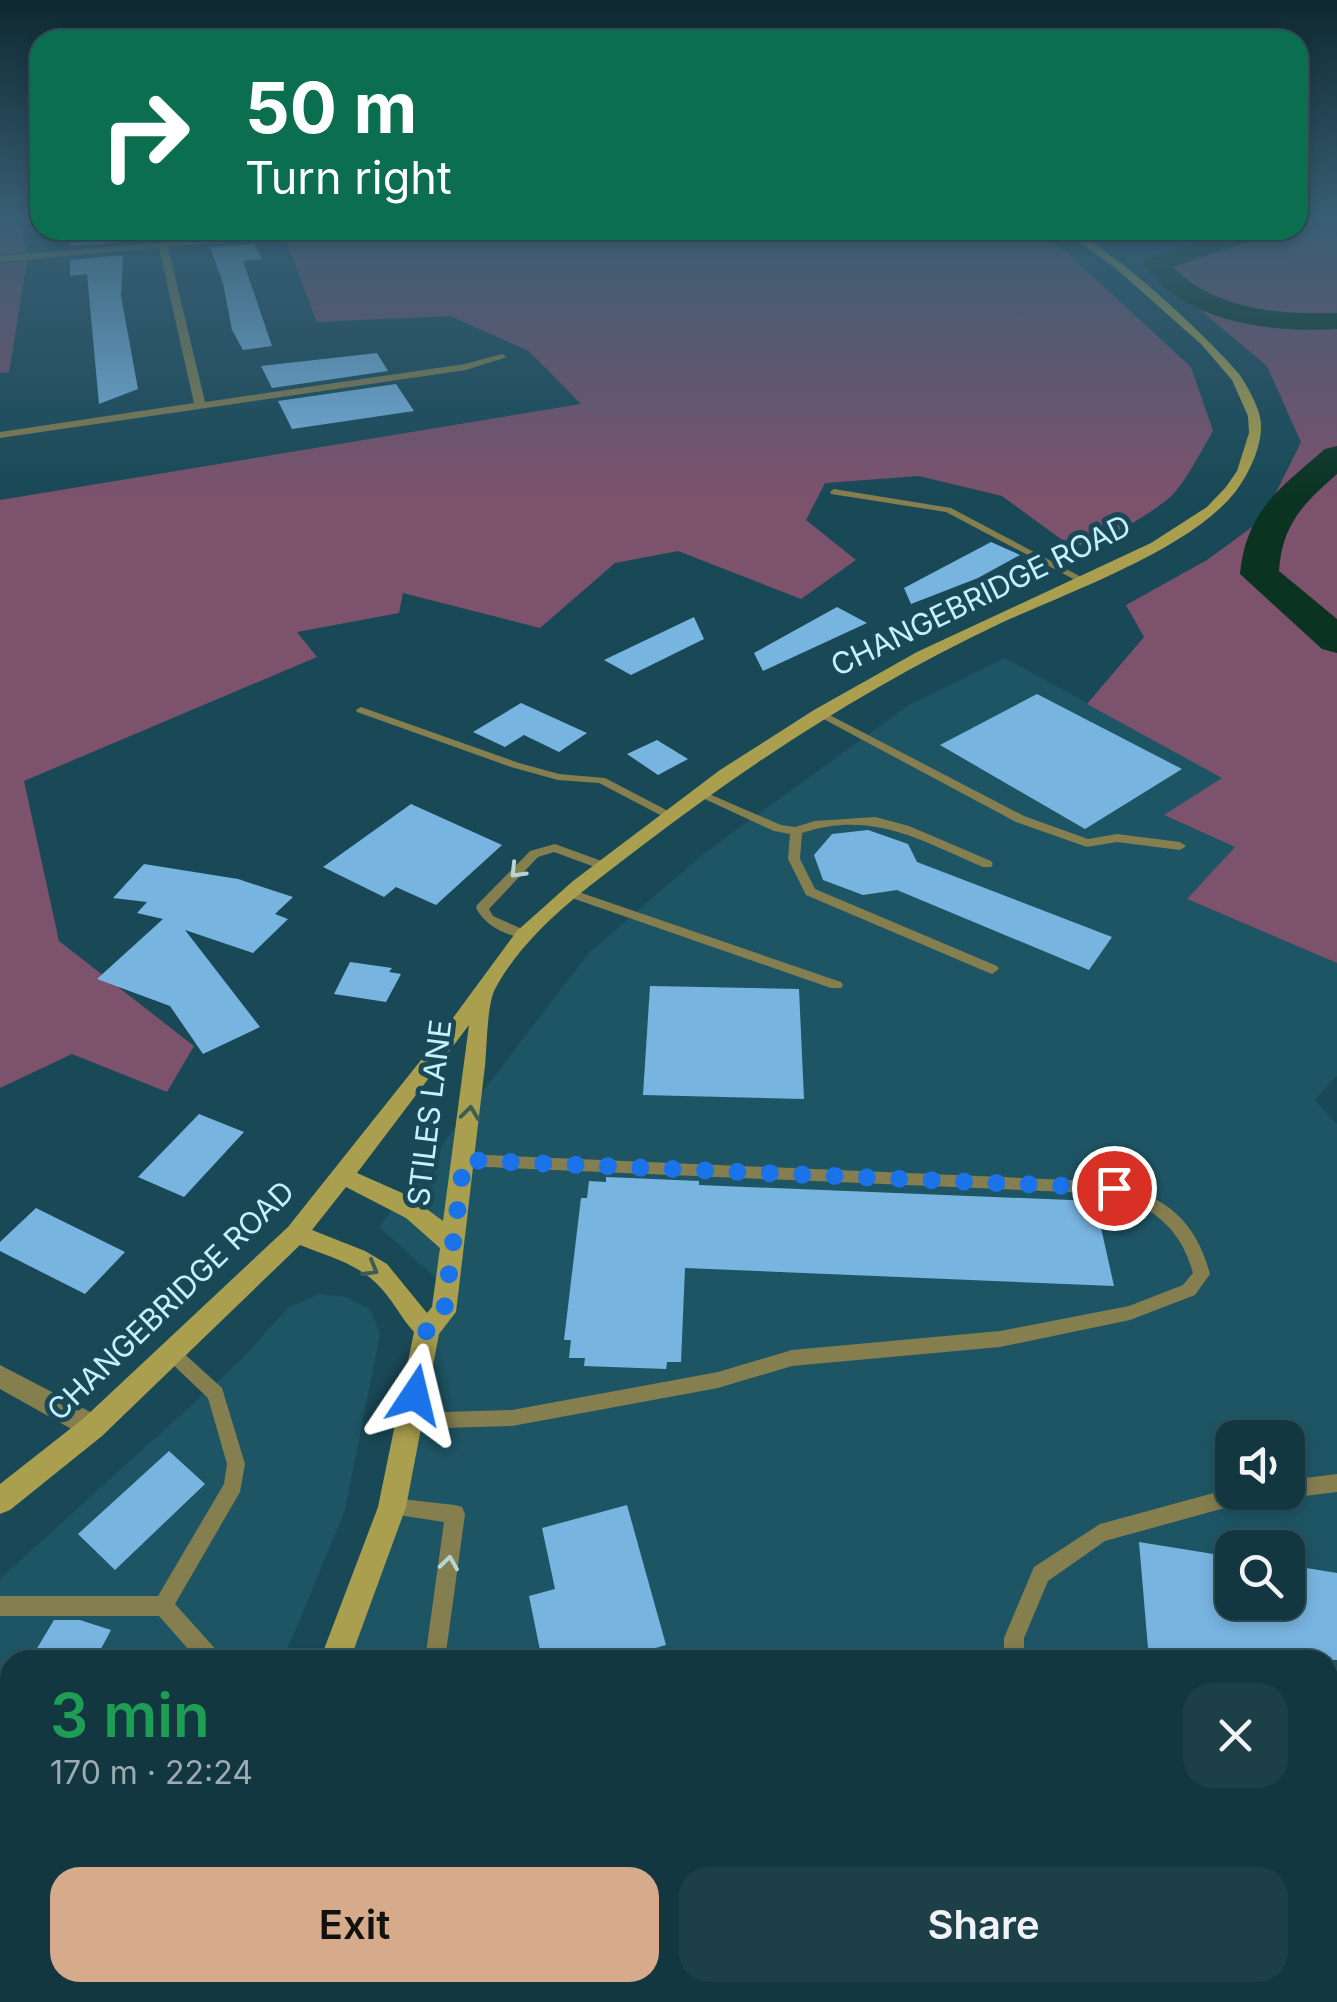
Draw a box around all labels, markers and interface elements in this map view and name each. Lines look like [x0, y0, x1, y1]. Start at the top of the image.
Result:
text: 50 m [245, 65, 417, 150]
icon: right [80, 70, 210, 200]
text: Turn right [245, 150, 452, 205]
street label: CHANGEBRIDGE ROAD [825, 507, 1136, 683]
one-way arrow [511, 860, 529, 878]
street label: STILES LANE [400, 1018, 458, 1208]
one-way arrow [459, 1104, 480, 1120]
pin [1072, 1146, 1157, 1231]
icon: arrive [1087, 1161, 1142, 1216]
street label: CHANGEBRIDGE ROAD [39, 1173, 301, 1428]
one-way arrow [360, 1257, 378, 1276]
position arrow [363, 1343, 467, 1447]
map controls [1215, 1420, 1305, 1620]
button: sound [1215, 1420, 1305, 1510]
button: search [1215, 1530, 1305, 1620]
one-way arrow [437, 1555, 458, 1572]
text: 3 min [50, 1679, 210, 1751]
button: close [1183, 1683, 1288, 1788]
text: 170 m · 22:24 [50, 1753, 253, 1792]
button: Exit [50, 1867, 659, 1982]
button: Share [679, 1867, 1288, 1982]

